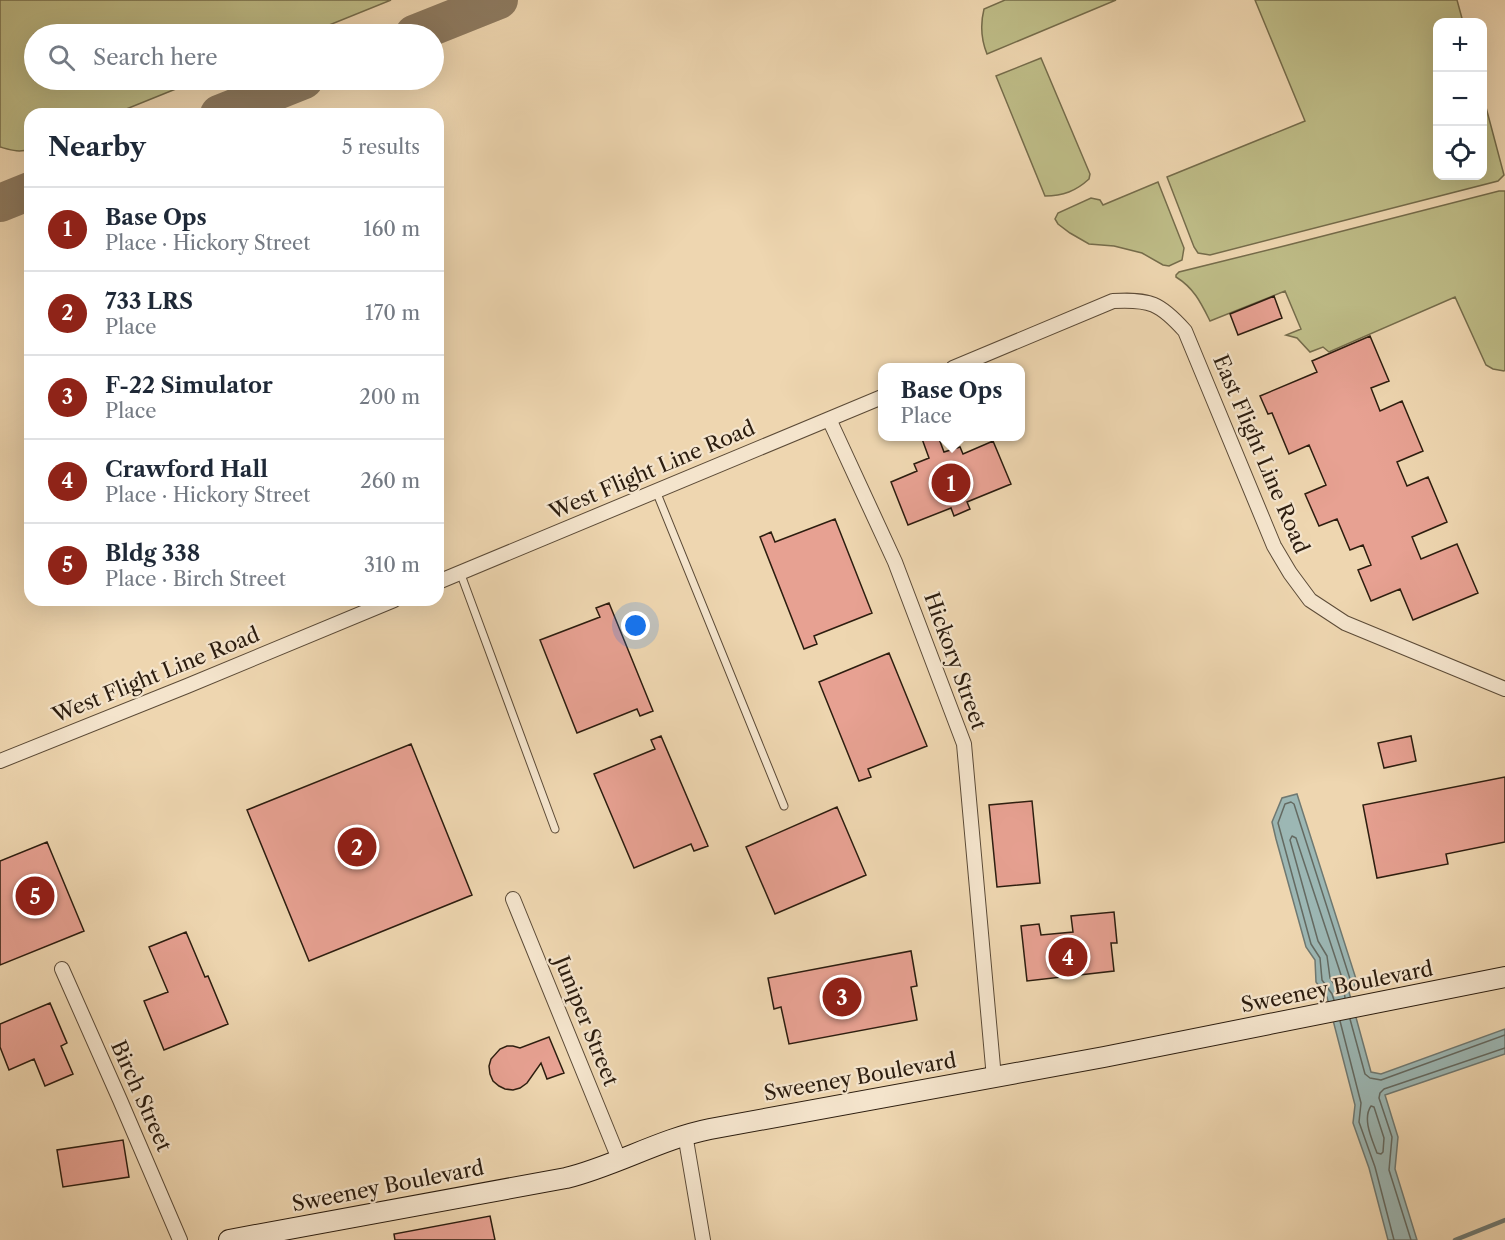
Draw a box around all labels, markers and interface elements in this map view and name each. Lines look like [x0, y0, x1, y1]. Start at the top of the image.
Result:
map controls [1433, 18, 1487, 180]
button: + [1433, 18, 1487, 72]
search box [24, 24, 444, 90]
icon: search [45, 41, 78, 74]
text: Search here [93, 44, 218, 71]
button: − [1433, 72, 1487, 126]
button: locate [1433, 126, 1487, 180]
text: Nearby [48, 131, 146, 163]
text: 5 results [342, 135, 420, 159]
text: Base Ops [105, 204, 207, 231]
text: 1 [63, 217, 72, 241]
text: 160 m [363, 217, 420, 241]
text: Place · Hickory Street [105, 231, 310, 255]
text: 733 LRS [105, 288, 193, 315]
text: 2 [62, 301, 73, 325]
text: 170 m [365, 301, 420, 325]
text: Place [105, 315, 156, 339]
street label: East Flight Line Road [1208, 351, 1315, 557]
popup [878, 363, 1025, 441]
text: F-22 Simulator [105, 372, 273, 399]
text: Base Ops [901, 377, 1002, 404]
text: 3 [62, 385, 73, 409]
text: 200 m [359, 385, 420, 409]
text: Place [105, 399, 156, 423]
text: Place [901, 404, 952, 428]
street label: West Flight Line Road [544, 415, 759, 525]
text: Crawford Hall [105, 456, 268, 483]
pin: 1 [932, 460, 970, 506]
text: 4 [62, 469, 73, 493]
text: 260 m [360, 469, 420, 493]
text: Place · Hickory Street [105, 483, 310, 507]
text: Bldg 338 [105, 540, 200, 567]
text: 5 [62, 553, 73, 577]
text: 310 m [364, 553, 420, 577]
text: Place · Birch Street [105, 567, 286, 591]
street label: Hickory Street [919, 589, 992, 734]
your location [621, 611, 650, 640]
street label: West Flight Line Road [48, 621, 263, 728]
pin: 2 [338, 824, 376, 870]
pin: 5 [15, 874, 54, 918]
pin: 4 [1048, 934, 1088, 980]
street label: Juniper Street [548, 949, 624, 1090]
street label: Sweeney Boulevard [1239, 956, 1435, 1017]
pin: 3 [822, 974, 862, 1020]
street label: Birch Street [106, 1036, 177, 1156]
street label: Sweeney Boulevard [762, 1047, 958, 1106]
street label: Sweeney Boulevard [290, 1155, 486, 1216]

